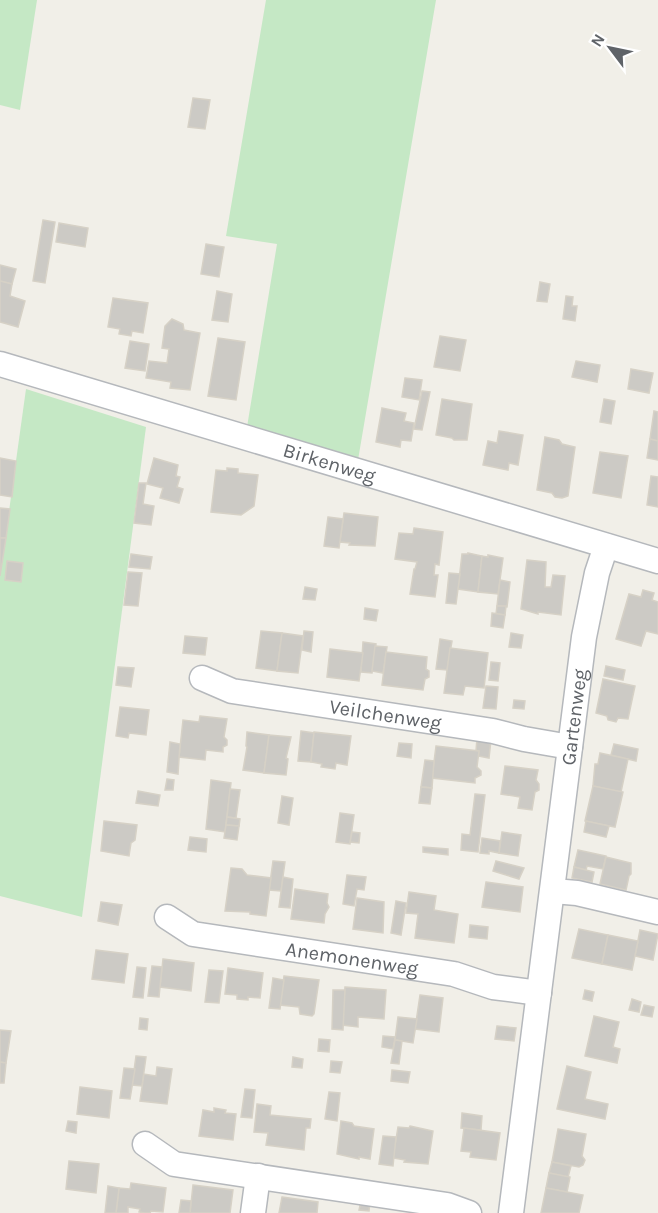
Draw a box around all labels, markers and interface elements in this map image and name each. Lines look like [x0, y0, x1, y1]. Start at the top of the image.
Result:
north arrow [580, 18, 640, 78]
text: N [587, 30, 609, 50]
street label: Birkenweg [281, 438, 379, 487]
street label: Gartenweg [556, 667, 591, 767]
street label: Veilchenweg [328, 695, 443, 734]
street label: Anemonenweg [284, 937, 420, 980]

